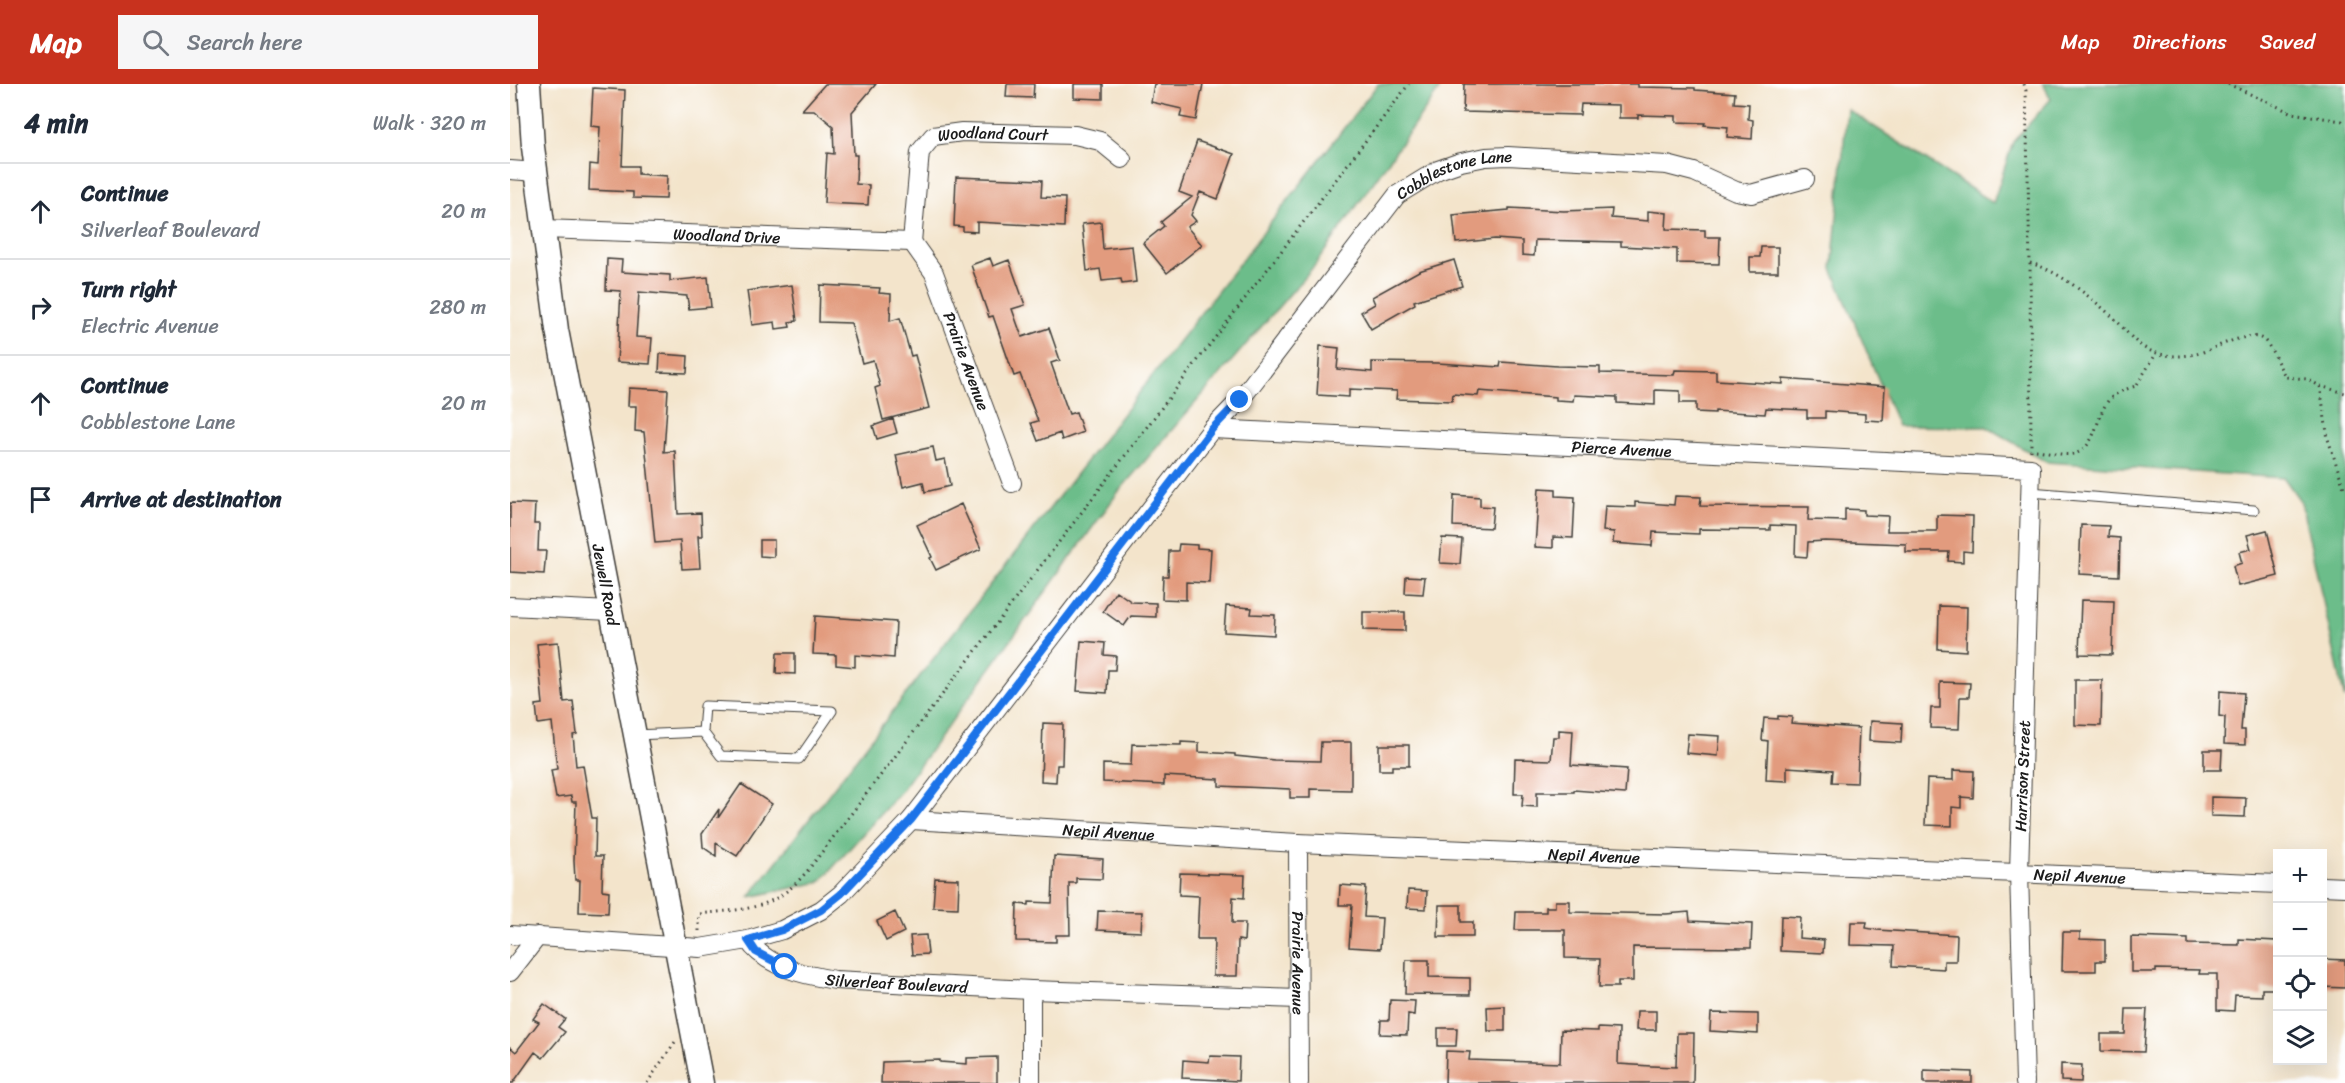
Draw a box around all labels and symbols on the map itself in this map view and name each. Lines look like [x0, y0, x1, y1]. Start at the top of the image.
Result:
street label: Woodland Court [936, 118, 1049, 150]
street label: Cobblestone Lane [1390, 142, 1513, 208]
street label: Woodland Drive [673, 220, 781, 252]
street label: Prairie Avenue [935, 308, 998, 415]
route end [1226, 386, 1252, 412]
street label: Pierce Avenue [1571, 432, 1672, 466]
street label: Jewell Road [583, 541, 628, 629]
street label: Harrison Street [2006, 720, 2039, 832]
street label: Nepil Avenue [1062, 815, 1155, 849]
street label: Nepil Avenue [1547, 839, 1641, 872]
street label: Nepil Avenue [2033, 860, 2126, 893]
street label: Prairie Avenue [1283, 911, 1313, 1015]
route start [771, 953, 797, 979]
street label: Silverleaf Boulevard [823, 965, 970, 1002]

